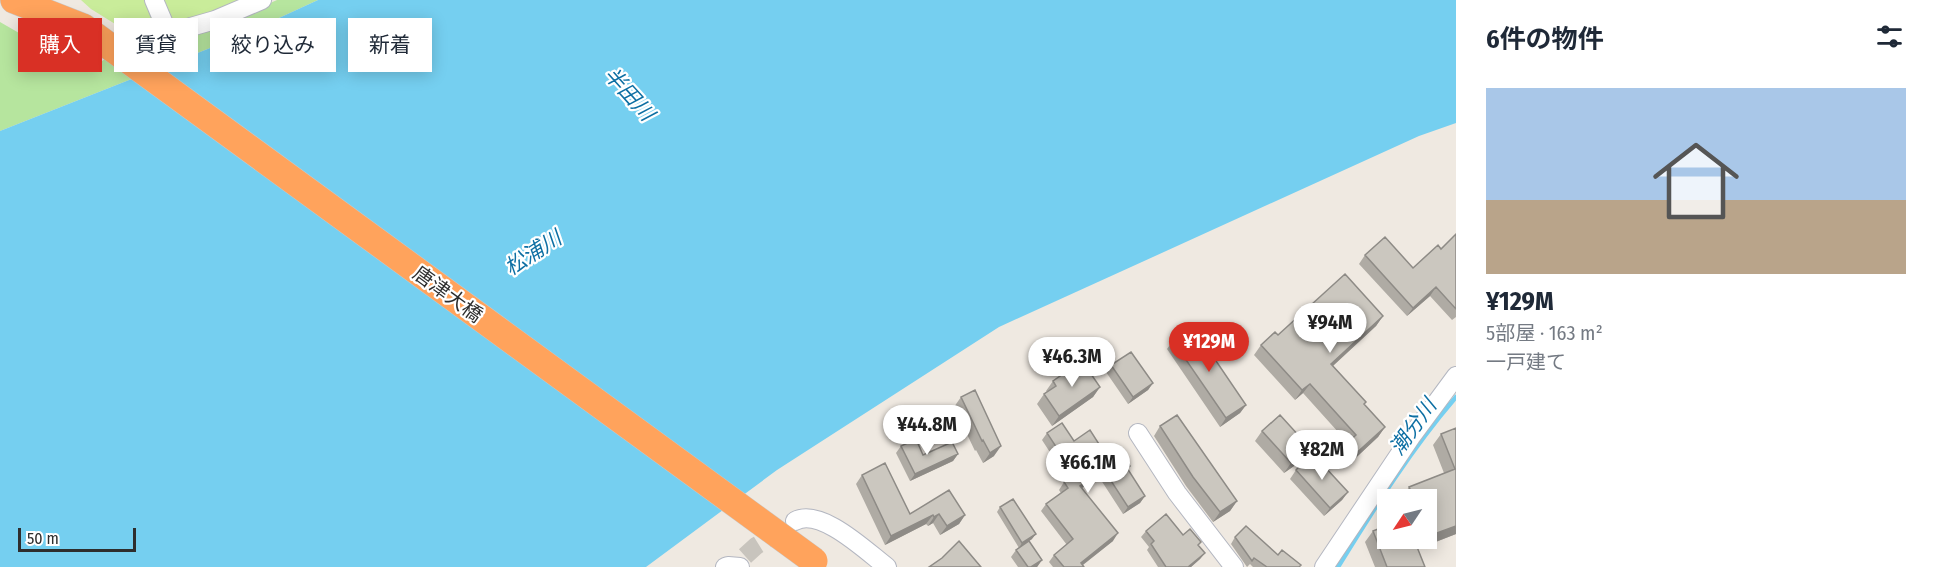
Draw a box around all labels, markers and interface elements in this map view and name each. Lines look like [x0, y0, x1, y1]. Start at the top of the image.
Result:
chip: 購入 [18, 18, 102, 72]
chip: 賃貸 [114, 18, 198, 72]
chip: 絞り込み [210, 18, 336, 72]
chip: 新着 [348, 18, 432, 72]
icon: filters [1873, 20, 1906, 53]
text: 6件の物件 [1486, 24, 1604, 55]
water label: 半田川 [598, 62, 661, 128]
icon: home [1642, 127, 1750, 235]
water label: 松浦川 [500, 224, 568, 281]
street label: 唐津大橋 [409, 261, 487, 327]
text: ¥129M [1486, 286, 1554, 317]
pin: ¥94M [1294, 303, 1366, 354]
text: ¥94M [1308, 310, 1352, 334]
text: 5部屋 · 163 m² [1486, 321, 1603, 345]
pin: ¥129M [1167, 322, 1251, 373]
text: ¥129M [1183, 329, 1235, 353]
pin: ¥46.3M [1023, 337, 1121, 388]
text: ¥46.3M [1042, 344, 1102, 368]
text: 一戸建て [1486, 350, 1566, 374]
water label: 潮分川 [1384, 392, 1443, 460]
pin: ¥44.8M [878, 405, 976, 456]
text: ¥44.8M [897, 412, 957, 436]
pin: ¥82M [1286, 430, 1358, 481]
text: ¥82M [1300, 437, 1344, 461]
pin: ¥66.1M [1039, 443, 1137, 494]
text: ¥66.1M [1060, 450, 1116, 474]
north arrow [1377, 489, 1437, 549]
map controls [1377, 489, 1437, 549]
scale bar [18, 525, 136, 552]
text: 50 m [27, 529, 59, 548]

